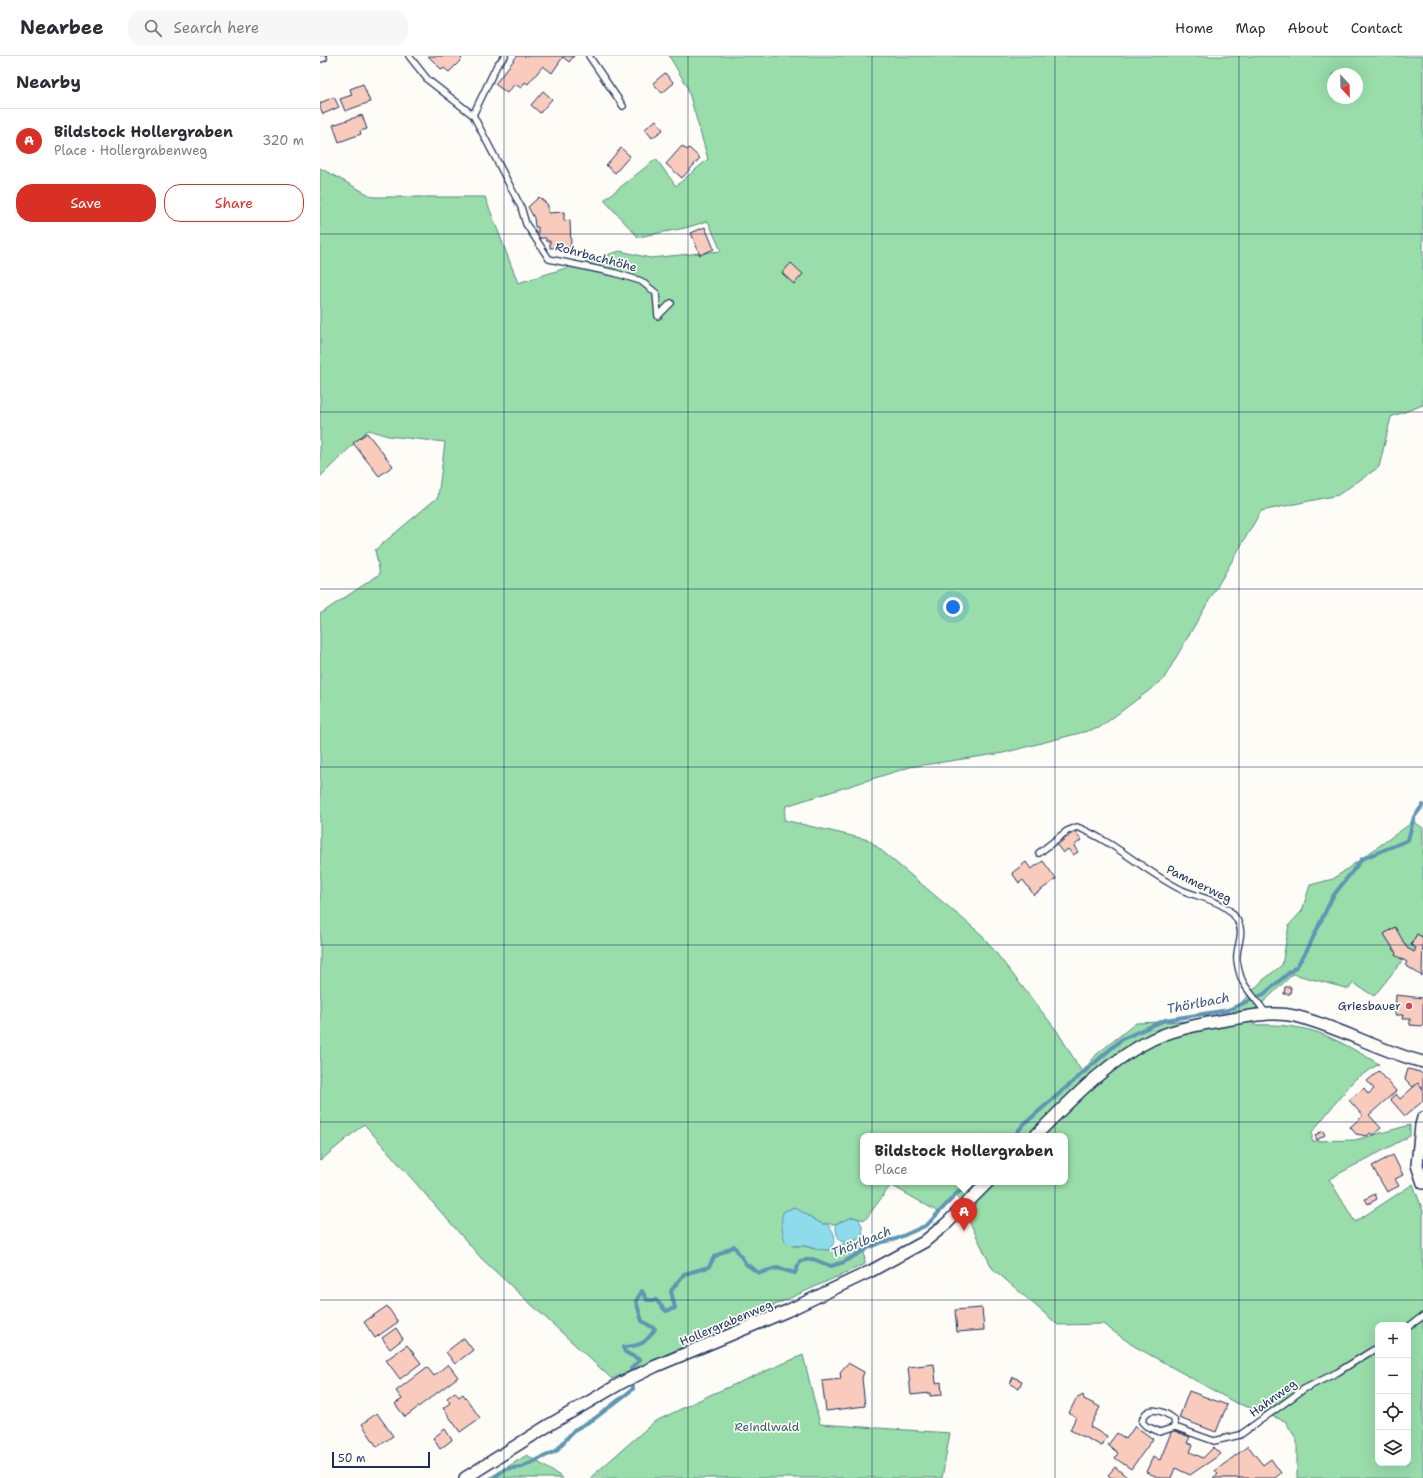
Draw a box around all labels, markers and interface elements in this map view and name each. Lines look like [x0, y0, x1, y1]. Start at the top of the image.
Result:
search box [128, 10, 408, 46]
text: Nearbee [20, 15, 104, 40]
icon: search [142, 17, 164, 39]
text: Search here [174, 18, 259, 38]
text: Home [1175, 19, 1214, 37]
text: Map [1236, 19, 1266, 37]
text: About [1288, 19, 1329, 37]
text: Contact [1351, 19, 1403, 37]
north arrow [1327, 68, 1363, 104]
text: Nearby [16, 71, 81, 93]
text: Bildstock Hollergraben [54, 122, 233, 142]
text: A [24, 132, 34, 149]
text: 320 m [262, 132, 304, 149]
text: Place · Hollergrabenweg [54, 142, 207, 159]
button: Save [16, 184, 156, 222]
button: Share [164, 184, 304, 222]
street label: Rohrbachhöhe [553, 238, 639, 276]
your location [943, 597, 963, 617]
street label: Pammerweg [1164, 861, 1234, 907]
water label: Thörlbach [1165, 989, 1231, 1017]
place label: Griesbauer [1338, 998, 1401, 1014]
marker: Griesbauer [1404, 1001, 1414, 1011]
popup [860, 1133, 1068, 1185]
text: Bildstock Hollergraben [875, 1141, 1054, 1161]
text: Place [875, 1161, 908, 1178]
pin: A [951, 1198, 977, 1231]
water label: Thörlbach [828, 1222, 894, 1262]
street label: Hollergrabenweg [677, 1296, 775, 1350]
map controls [1375, 1322, 1411, 1466]
button: + [1375, 1322, 1411, 1358]
button: − [1375, 1358, 1411, 1394]
street label: Hahnweg [1246, 1375, 1300, 1421]
button: locate [1375, 1394, 1411, 1430]
park label: Reindlwald [735, 1419, 800, 1435]
button: layers [1375, 1430, 1411, 1466]
scale bar [332, 1450, 430, 1469]
text: 50 m [338, 1451, 366, 1466]

